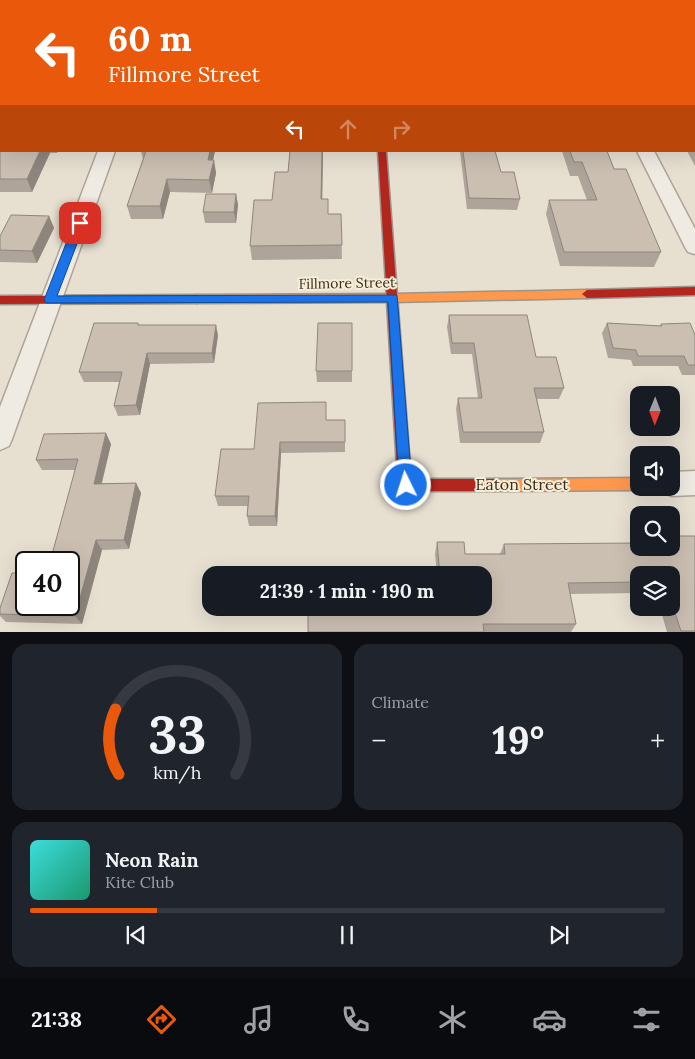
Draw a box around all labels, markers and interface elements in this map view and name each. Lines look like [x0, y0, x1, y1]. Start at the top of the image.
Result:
text: 60 m [108, 16, 192, 61]
icon: left [25, 20, 90, 85]
text: Fillmore Street [108, 60, 260, 88]
icon: left [281, 115, 309, 143]
icon: ahead [334, 115, 362, 143]
icon: right [387, 115, 415, 143]
pin [59, 202, 101, 244]
icon: arrive [66, 209, 94, 237]
street label: Fillmore Street [298, 273, 396, 293]
north arrow [630, 386, 680, 436]
map controls [630, 386, 680, 616]
button: sound [630, 446, 680, 496]
position arrow [379, 458, 431, 510]
street label: Eaton Street [476, 474, 569, 494]
button: search [630, 506, 680, 556]
speed limit sign: 40 [15, 551, 80, 616]
button: layers [630, 566, 680, 616]
text: 21:39 · 1 min · 190 m [260, 579, 434, 603]
text: Climate [372, 692, 429, 712]
text: 33 [148, 701, 206, 767]
text: 19° [492, 716, 544, 764]
text: − [372, 723, 386, 759]
text: + [650, 723, 665, 759]
text: km/h [153, 761, 201, 784]
text: Neon Rain [105, 848, 199, 872]
text: Kite Club [105, 872, 174, 892]
icon: previous [122, 921, 150, 949]
icon: pause [333, 921, 361, 949]
icon: next [545, 921, 573, 949]
icon: directions [144, 1002, 179, 1037]
icon: music [241, 1002, 276, 1037]
icon: phone [338, 1002, 373, 1037]
icon: climate [435, 1002, 470, 1037]
icon: car [532, 1002, 567, 1037]
icon: filters [629, 1002, 664, 1037]
text: 21:38 [31, 1005, 82, 1033]

